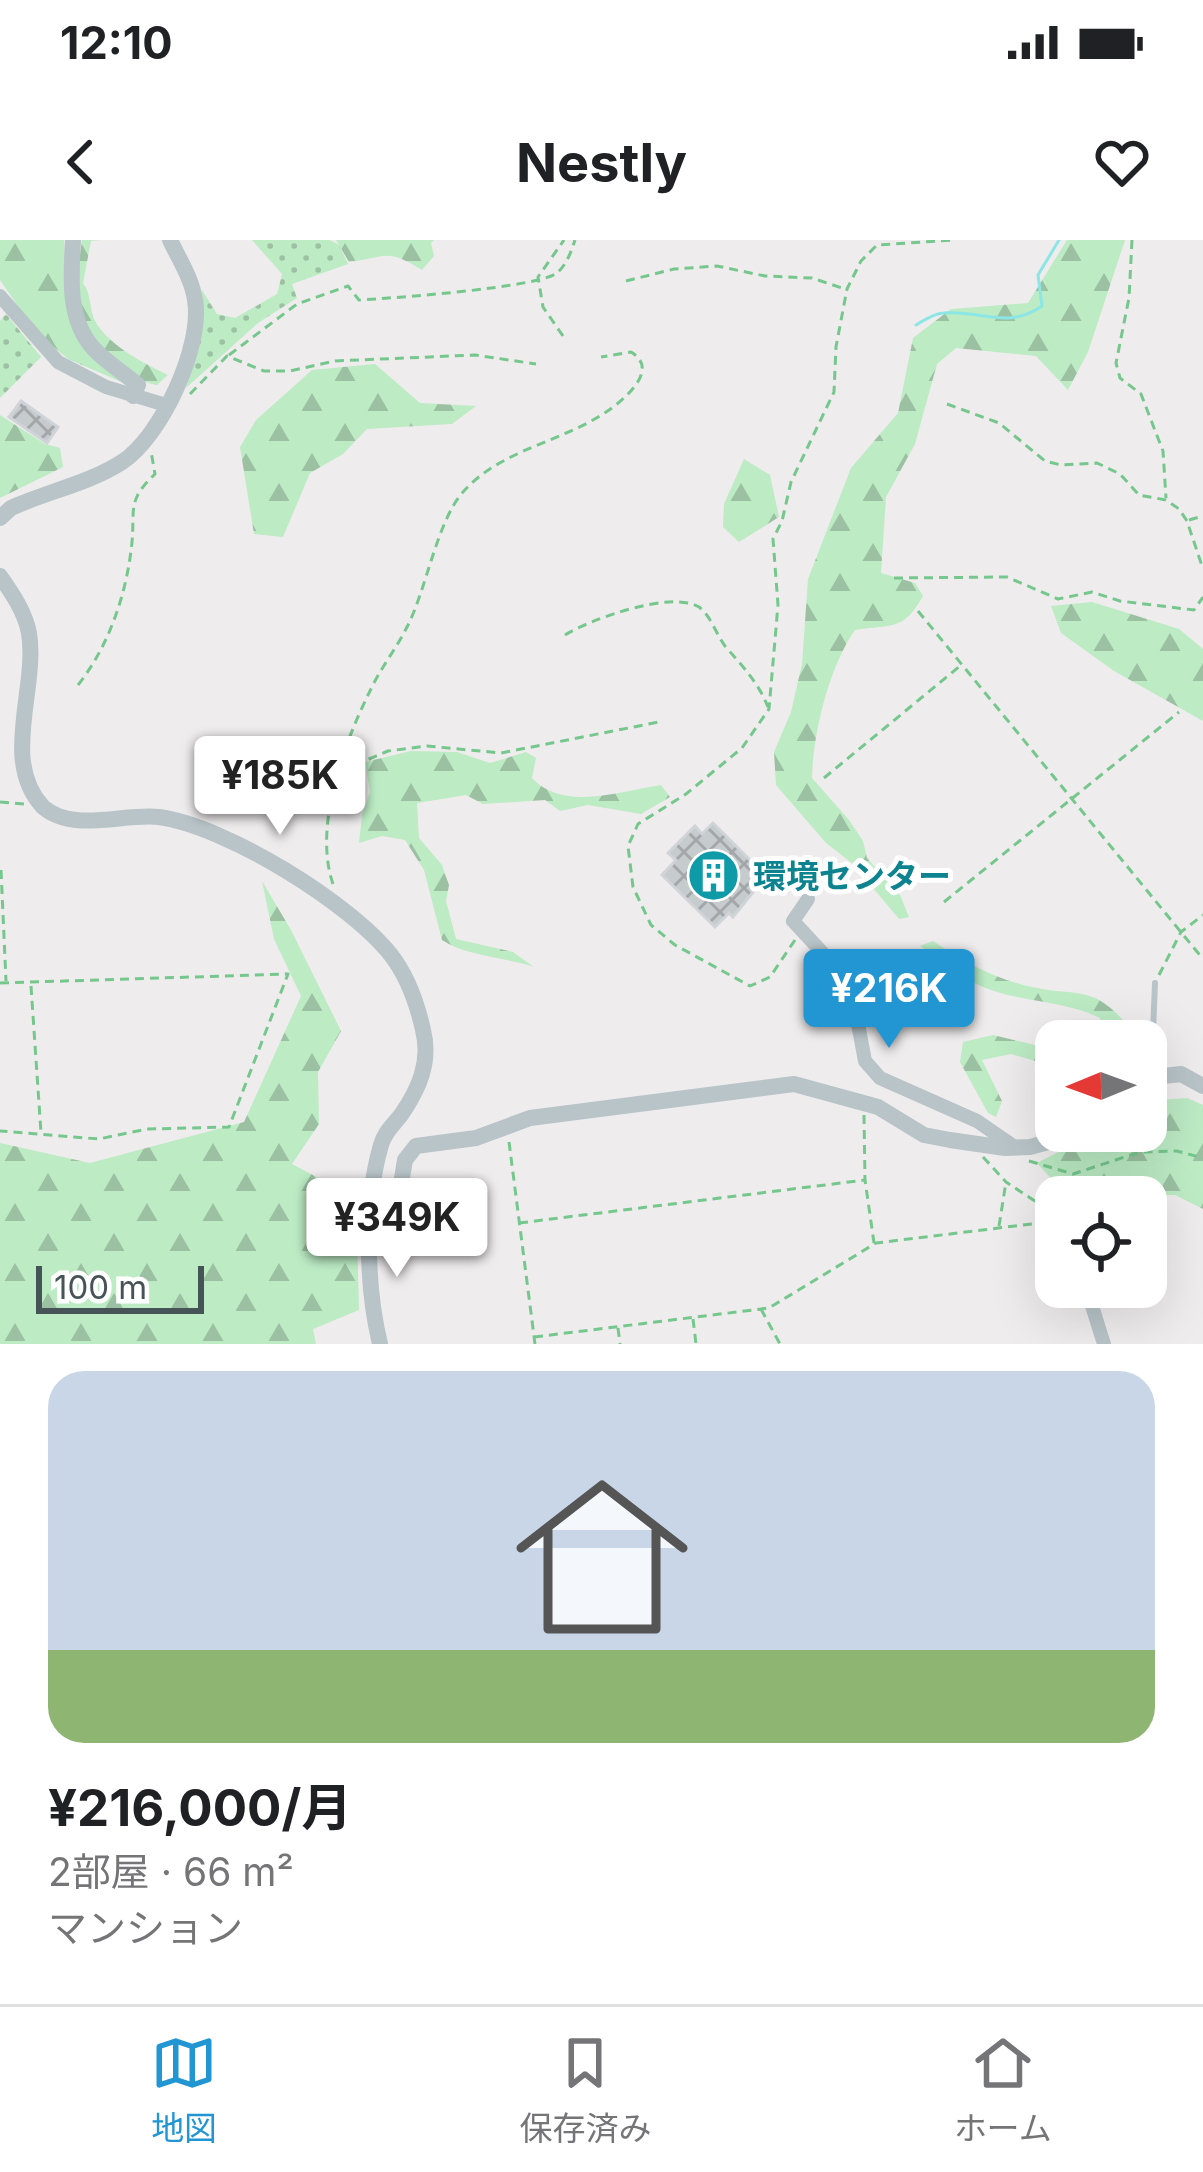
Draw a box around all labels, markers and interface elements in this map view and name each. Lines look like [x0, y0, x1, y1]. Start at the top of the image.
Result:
text: 12:10 [60, 15, 173, 70]
icon: back [48, 129, 114, 195]
icon: heart [1089, 129, 1155, 195]
text: Nestly [516, 130, 687, 195]
pin: ¥185K [196, 736, 364, 838]
text: ¥185K [221, 751, 339, 798]
building icon: 環境センター [686, 848, 742, 904]
place label: 環境センター [753, 856, 951, 896]
pin: ¥216K [805, 949, 973, 1051]
text: ¥216K [831, 964, 948, 1011]
north arrow [1035, 1020, 1167, 1152]
map controls [1035, 1020, 1167, 1308]
button: locate [1035, 1176, 1167, 1308]
pin: ¥349K [313, 1178, 481, 1280]
text: ¥349K [333, 1193, 461, 1240]
scale bar [36, 1260, 204, 1313]
text: 100 m [54, 1267, 147, 1307]
icon: home [494, 1449, 710, 1665]
text: ¥216,000/月 [48, 1777, 352, 1838]
text: 2部屋 · 66 m² [48, 1848, 294, 1895]
text: マンション [48, 1904, 243, 1951]
tab: 地図 [151, 2030, 217, 2150]
tab: 保存済み [519, 2030, 651, 2150]
tab: ホーム [954, 2030, 1052, 2150]

